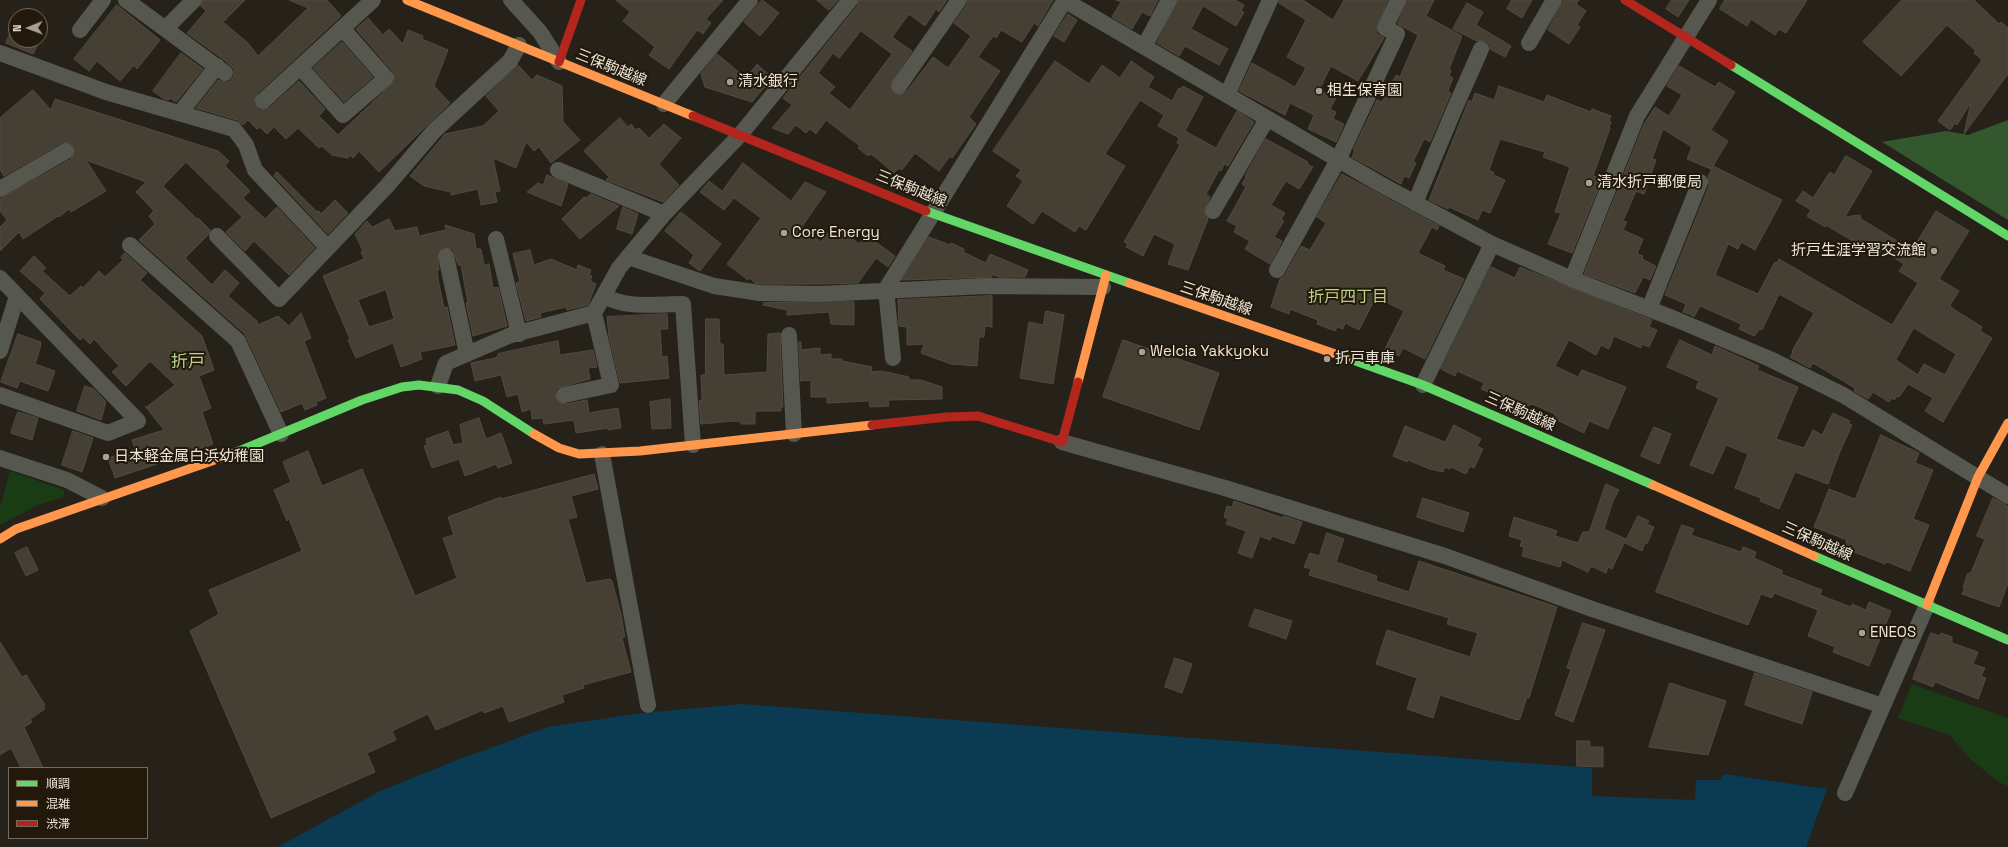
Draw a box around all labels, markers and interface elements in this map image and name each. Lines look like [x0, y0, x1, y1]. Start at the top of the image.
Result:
north arrow [8, 8, 48, 48]
text: N [10, 24, 24, 32]
street label: 三保駒越線 [573, 46, 649, 90]
place label: 清水銀行 [738, 73, 798, 91]
marker: 清水銀行 [725, 77, 735, 87]
place label: 相生保育園 [1327, 82, 1402, 100]
marker: 相生保育園 [1314, 86, 1324, 96]
street label: 三保駒越線 [873, 167, 949, 211]
place label: 清水折戸郵便局 [1597, 174, 1702, 192]
marker: 清水折戸郵便局 [1584, 178, 1594, 188]
place label: Core Energy [792, 224, 880, 242]
marker: Core Energy [779, 228, 789, 238]
place label: 折戸生涯学習交流館 [1791, 242, 1926, 260]
marker: 折戸生涯学習交流館 [1929, 246, 1939, 256]
street label: 三保駒越線 [1178, 278, 1254, 320]
district label: 折戸四丁目 [1308, 288, 1388, 308]
place label: Welcia Yakkyoku [1150, 343, 1269, 361]
marker: Welcia Yakkyoku [1137, 347, 1147, 357]
place label: 折戸車庫 [1335, 350, 1395, 368]
district label: 折戸 [171, 352, 205, 372]
marker: 折戸車庫 [1322, 354, 1332, 364]
street label: 三保駒越線 [1482, 389, 1558, 435]
place label: 日本軽金属白浜幼稚園 [114, 448, 264, 466]
marker: 日本軽金属白浜幼稚園 [101, 452, 111, 462]
street label: 三保駒越線 [1779, 519, 1855, 565]
place label: ENEOS [1870, 624, 1916, 642]
marker: ENEOS [1857, 628, 1867, 638]
legend [8, 767, 148, 839]
text: 順調 [46, 776, 70, 792]
text: 混雑 [46, 796, 70, 812]
text: 渋滞 [46, 816, 70, 832]

